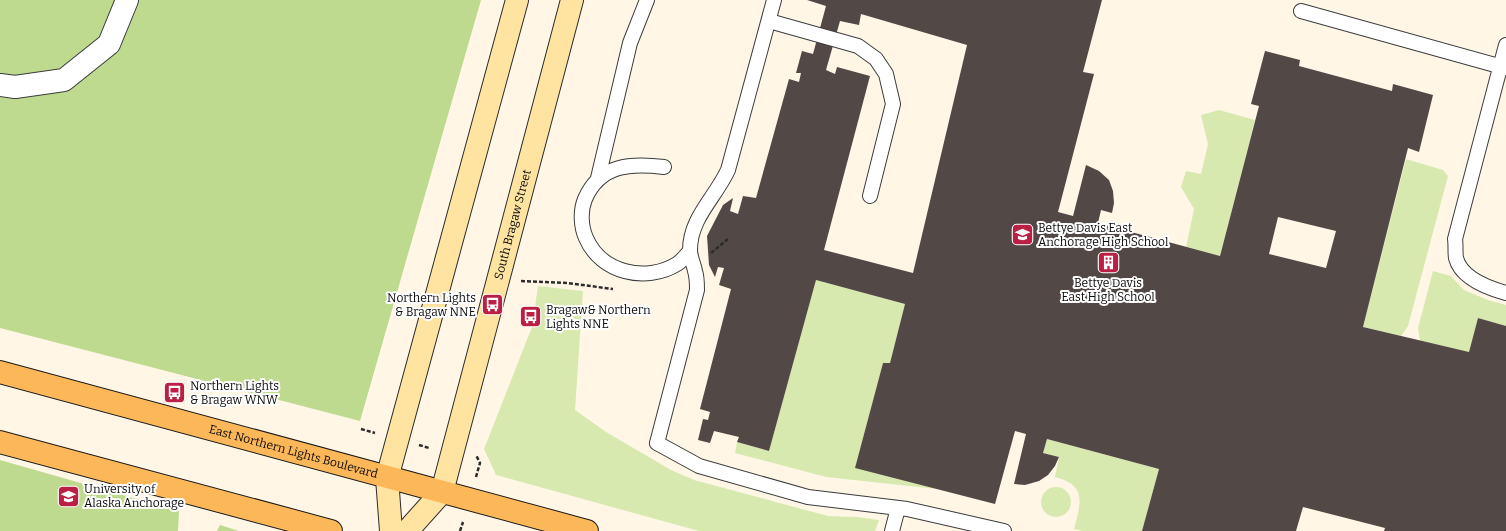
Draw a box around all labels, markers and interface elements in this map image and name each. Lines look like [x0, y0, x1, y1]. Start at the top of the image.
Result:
street label: South Bragaw Street [491, 167, 534, 281]
place label: Bettye Davis East Anchorage High School [1038, 221, 1169, 249]
school or university icon: Bettye Davis East Anchorage High School [1009, 222, 1035, 248]
building icon: Bettye Davis East High School [1095, 249, 1121, 275]
place label: Bettye Davis East High School [1061, 276, 1155, 304]
place label: Northern Lights & Bragaw NNE [387, 291, 476, 319]
bus stop icon: Northern Lights & Bragaw NNE [479, 292, 505, 318]
place label: Bragaw& Northern Lights NNE [546, 303, 651, 331]
bus stop icon: Bragaw& Northern Lights NNE [518, 304, 544, 330]
place label: Northern Lights & Bragaw WNW [190, 379, 279, 407]
bus stop icon: Northern Lights & Bragaw WNW [162, 380, 188, 406]
street label: East Northern Lights Boulevard [207, 422, 379, 481]
place label: University of Alaska Anchorage [84, 482, 184, 510]
school or university icon: University of Alaska Anchorage [55, 483, 81, 509]

